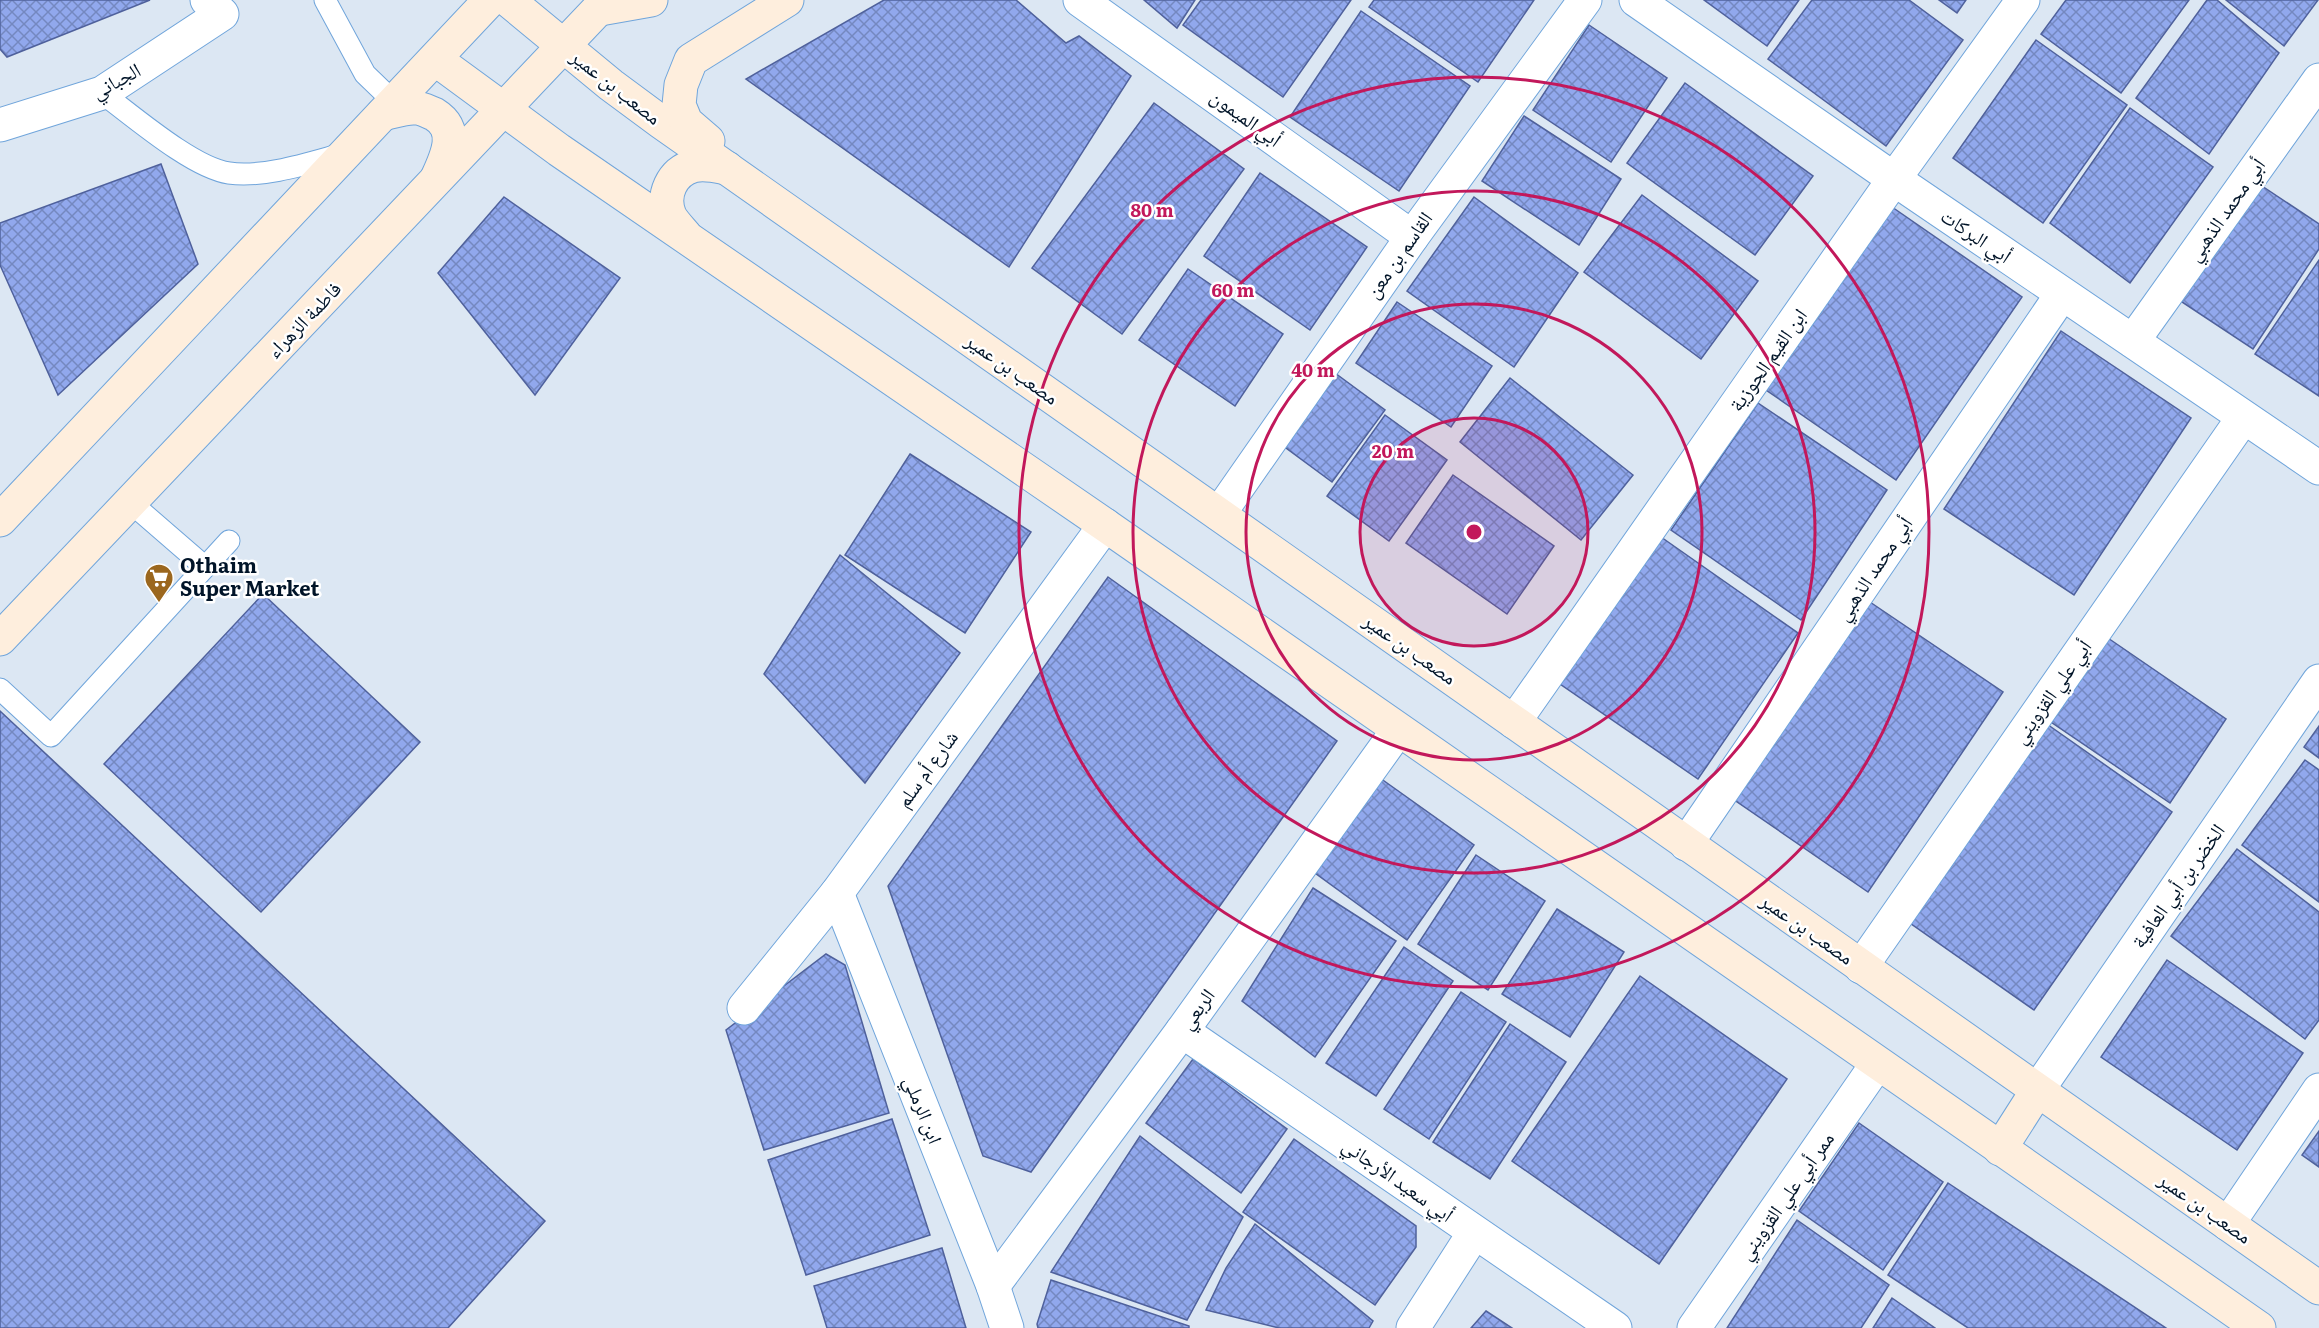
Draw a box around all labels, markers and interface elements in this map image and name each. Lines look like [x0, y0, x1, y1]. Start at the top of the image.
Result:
street label: مصعب بن عمير [565, 40, 669, 131]
street label: الجباني [85, 53, 147, 108]
street label: أبي الميمون [1203, 80, 1289, 155]
street label: أبي محمد الذهبي [2178, 151, 2274, 269]
text: 80 m [1130, 196, 1174, 223]
street label: أبي البركات [1934, 200, 2019, 272]
street label: القاسم بن معن [1356, 204, 1439, 304]
street label: فاطمة الزهراء [258, 273, 347, 364]
text: 60 m [1211, 276, 1255, 303]
street label: ابن القيم الجوزية [1720, 301, 1814, 417]
street label: مصعب بن عمير [959, 323, 1066, 411]
text: 40 m [1291, 356, 1335, 383]
text: 20 m [1372, 437, 1414, 464]
street label: أبي محمد الذهبي [1826, 510, 1921, 628]
centre of rings [1464, 522, 1484, 542]
place label: Othaim Super Market [180, 549, 319, 602]
supermarket icon: Othaim Super Market [143, 562, 175, 604]
street label: مصعب بن عمير [1357, 603, 1464, 691]
street label: أبي علي القزويني [2003, 633, 2100, 751]
street label: شارع أم سلم [887, 723, 965, 813]
street label: الخضر بن أبي العافية [2122, 816, 2233, 955]
street label: مصعب بن عمير [1754, 883, 1861, 971]
street label: الربعي [1170, 981, 1223, 1036]
street label: ابن الرملي [895, 1071, 952, 1149]
street label: ممر أبي علي القزويني [1729, 1124, 1842, 1267]
street label: أبي سعيد الأرجاني [1336, 1129, 1461, 1230]
street label: مصعب بن عمير [2152, 1162, 2259, 1250]

